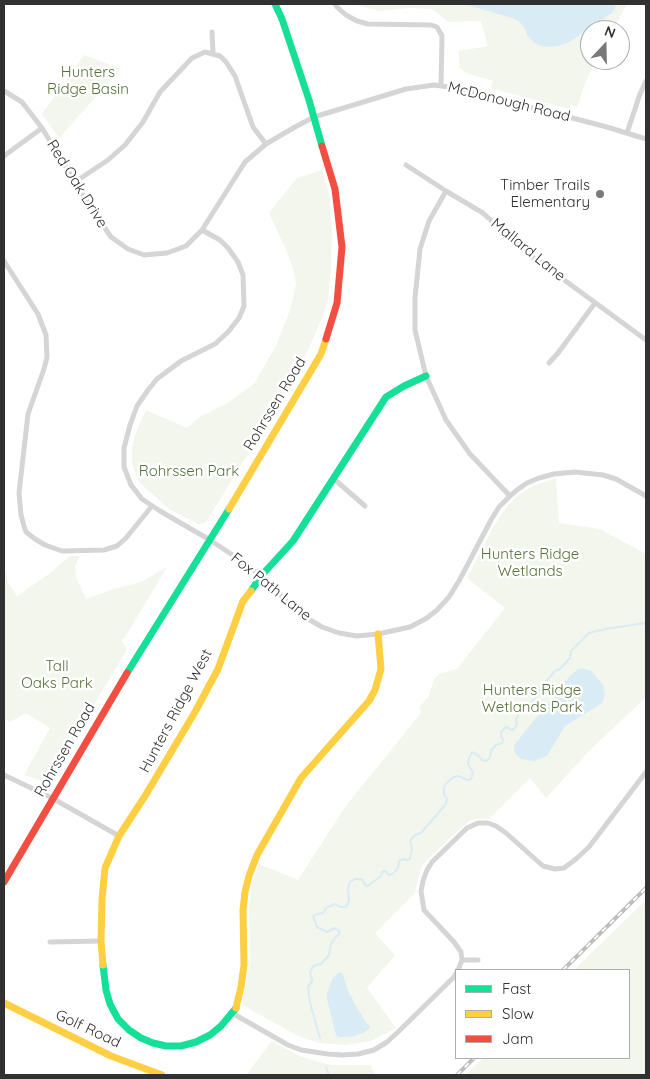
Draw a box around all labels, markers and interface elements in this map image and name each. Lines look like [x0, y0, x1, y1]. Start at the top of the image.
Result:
north arrow [580, 20, 630, 70]
text: N [602, 22, 618, 42]
park label: Hunters Ridge Basin [47, 63, 129, 98]
street label: McDonough Road [446, 78, 572, 126]
street label: Red Oak Drive [43, 137, 111, 231]
place label: Timber Trails Elementary [500, 176, 590, 211]
marker: Timber Trails Elementary [594, 188, 606, 200]
street label: Mallard Lane [487, 215, 569, 285]
street label: Rohrssen Road [240, 354, 310, 454]
park label: Rohrssen Park [139, 462, 239, 480]
park label: Hunters Ridge Wetlands [481, 545, 579, 580]
street label: Fox Path Lane [227, 549, 315, 625]
street label: Hunters Ridge West [136, 646, 216, 776]
park label: Tall Oaks Park [21, 657, 93, 692]
park label: Hunters Ridge Wetlands Park [481, 681, 583, 716]
street label: Rohrssen Road [31, 700, 99, 800]
legend [455, 969, 630, 1059]
text: Fast [502, 979, 531, 998]
text: Slow [502, 1004, 534, 1023]
street label: Golf Road [53, 1006, 123, 1052]
text: Jam [502, 1029, 533, 1048]

